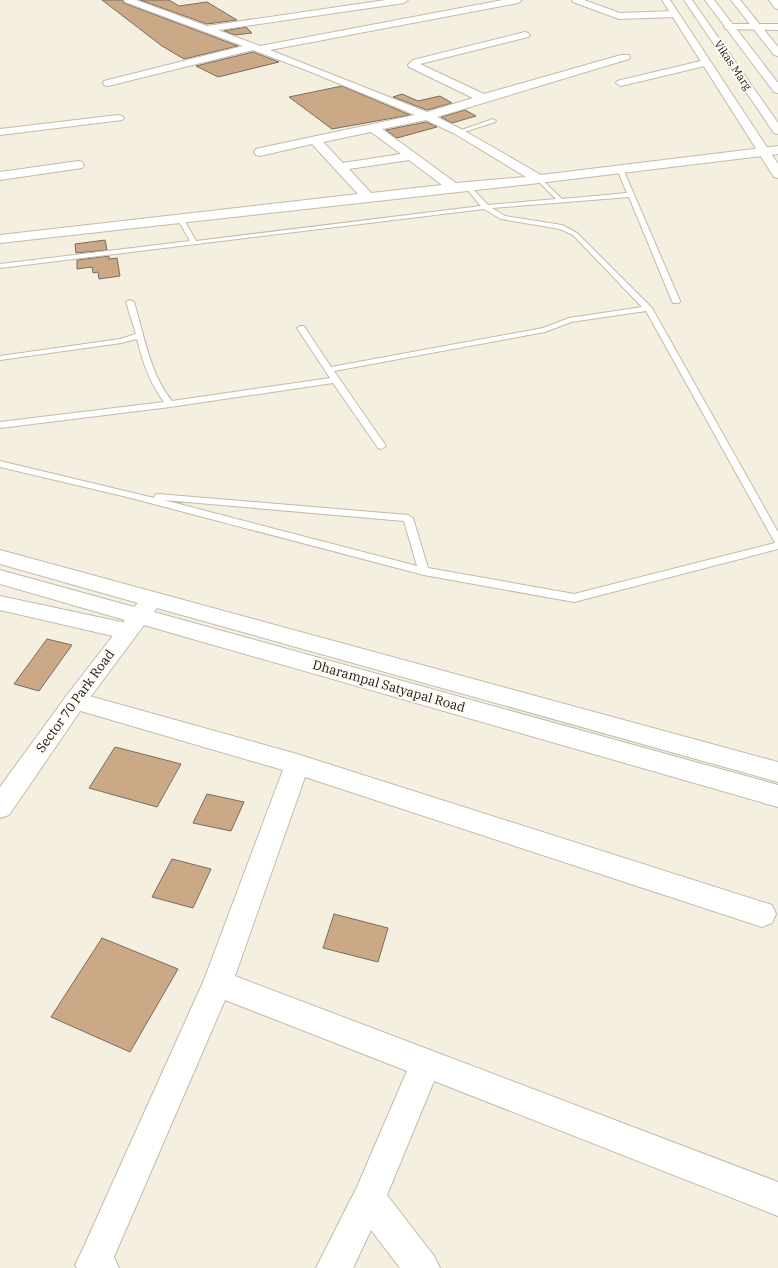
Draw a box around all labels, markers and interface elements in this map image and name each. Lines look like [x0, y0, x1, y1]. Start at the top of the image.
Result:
street label: Vikas Marg [711, 37, 755, 93]
street label: Sector 70 Park Road [32, 646, 118, 756]
street label: Dharampal Satyapal Road [311, 656, 467, 716]

